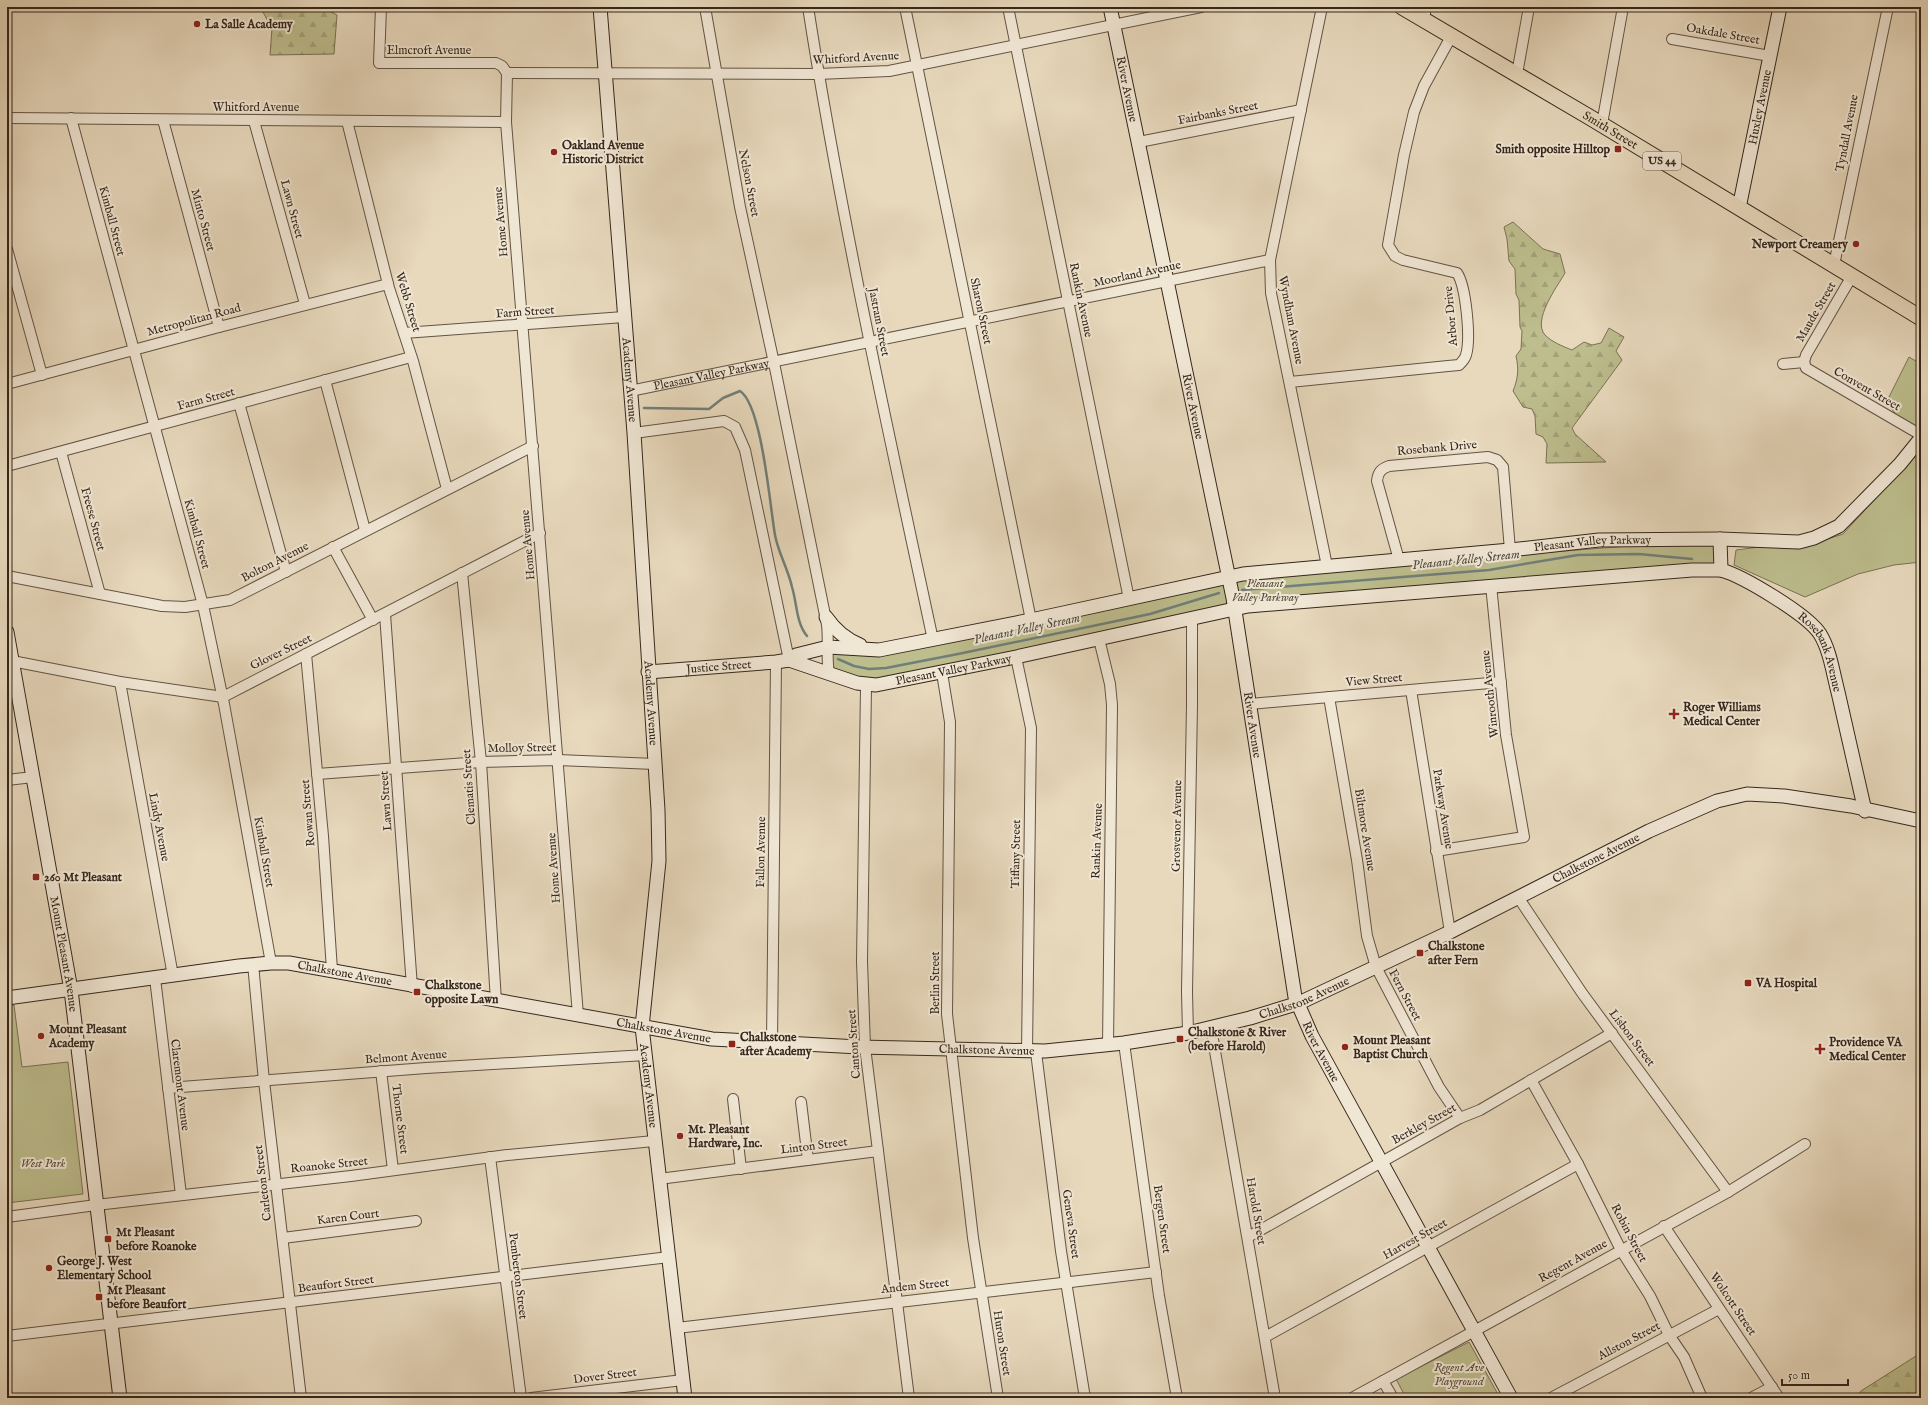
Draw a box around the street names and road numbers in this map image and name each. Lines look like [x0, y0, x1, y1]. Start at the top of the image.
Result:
street label: Oakdale Street [1685, 20, 1761, 48]
street label: Elmcroft Avenue [387, 43, 472, 58]
street label: Whitford Avenue [812, 48, 900, 68]
street label: River Avenue [1113, 55, 1141, 124]
street label: Huxley Avenue [1745, 68, 1775, 146]
street label: Tyndall Avenue [1832, 93, 1862, 173]
street label: Fairbanks Street [1177, 98, 1259, 128]
street label: Whitford Avenue [213, 100, 300, 115]
street label: Smith Street [1580, 107, 1641, 152]
street label: Nelson Street [735, 148, 763, 218]
road number: US 44 [1643, 152, 1681, 170]
street label: Lawn Street [277, 178, 307, 240]
street label: Kimball Street [95, 184, 129, 258]
street label: Home Avenue [490, 186, 512, 258]
street label: Minto Street [187, 187, 219, 253]
street label: Moorland Avenue [1092, 257, 1183, 291]
street label: Rankin Avenue [1066, 261, 1096, 339]
street label: Webb Street [392, 270, 424, 334]
street label: Wyndham Avenue [1275, 274, 1307, 366]
street label: Sharon Street [967, 276, 995, 346]
street label: Maude Street [1793, 279, 1839, 345]
street label: Jastram Street [864, 285, 893, 358]
street label: Arbor Drive [1441, 285, 1461, 348]
street label: Metropolitan Road [145, 300, 243, 341]
street label: Farm Street [495, 302, 555, 322]
street label: Academy Avenue [619, 336, 641, 423]
street label: Pleasant Valley Parkway [652, 355, 771, 394]
street label: Convent Street [1831, 364, 1903, 414]
street label: River Avenue [1179, 372, 1207, 441]
street label: Farm Street [176, 384, 236, 414]
street label: Rosebank Drive [1396, 437, 1478, 459]
street label: Freese Street [77, 486, 109, 552]
street label: Kimball Street [180, 497, 214, 571]
street label: Home Avenue [517, 509, 539, 581]
street label: Pleasant Valley Parkway [1533, 532, 1651, 555]
street label: Bolton Avenue [239, 538, 312, 585]
street label: Rosebank Avenue [1795, 609, 1845, 694]
street label: Glover Street [248, 631, 314, 673]
street label: Winrooth Avenue [1478, 649, 1502, 739]
street label: Pleasant Valley Parkway [894, 651, 1013, 688]
street label: Justice Street [684, 656, 752, 678]
street label: Academy Avenue [641, 659, 661, 746]
street label: View Street [1344, 670, 1403, 690]
street label: River Avenue [1240, 691, 1265, 759]
street label: Molloy Street [487, 740, 557, 756]
street label: Clematis Street [459, 749, 479, 825]
street label: Parkway Avenue [1429, 768, 1457, 851]
street label: Lawn Street [376, 770, 396, 832]
street label: Rowan Street [298, 779, 318, 847]
street label: Grosvenor Avenue [1169, 779, 1185, 872]
street label: Biltmore Avenue [1351, 788, 1379, 873]
street label: Lindy Avenue [145, 791, 173, 863]
street label: Rankin Avenue [1088, 802, 1106, 879]
street label: Kimball Street [250, 815, 278, 889]
street label: Fallon Avenue [753, 816, 769, 888]
street label: Tiffany Street [1008, 819, 1024, 889]
street label: Chalkstone Avenue [1550, 829, 1642, 886]
street label: Home Avenue [544, 832, 564, 904]
street label: Mount Pleasant Avenue [47, 895, 81, 1013]
street label: Berlin Street [928, 951, 943, 1015]
street label: Chalkstone Avenue [296, 957, 394, 989]
street label: Fern Street [1385, 967, 1425, 1023]
street label: Chalkstone Avenue [1257, 973, 1352, 1022]
street label: Lisbon Street [1606, 1006, 1658, 1070]
street label: Canton Street [844, 1009, 864, 1079]
street label: Chalkstone Avenue [615, 1014, 713, 1046]
street label: River Avenue [1299, 1019, 1344, 1085]
street label: Claremont Avenue [167, 1038, 193, 1132]
street label: Chalkstone Avenue [939, 1041, 1035, 1058]
street label: Academy Avenue [636, 1042, 661, 1129]
street label: Belmont Avenue [364, 1047, 448, 1067]
street label: Thorne Street [388, 1083, 412, 1155]
street label: Berkley Street [1389, 1100, 1459, 1148]
street label: Linton Street [780, 1134, 848, 1158]
street label: Carleton Street [251, 1144, 275, 1222]
street label: Roanoke Street [290, 1153, 368, 1177]
street label: Harold Street [1243, 1176, 1269, 1246]
street label: Bergen Street [1150, 1184, 1174, 1254]
street label: Geneva Street [1059, 1188, 1083, 1260]
street label: Robin Street [1607, 1201, 1651, 1265]
street label: Karen Court [316, 1206, 380, 1228]
street label: Harvest Street [1380, 1215, 1450, 1263]
street label: Pemberton Street [505, 1232, 531, 1320]
street label: Regent Avenue [1536, 1236, 1610, 1286]
street label: Wolcott Street [1706, 1270, 1760, 1338]
street label: Beaufort Street [297, 1272, 375, 1296]
street label: Andem Street [879, 1275, 950, 1297]
street label: Huron Street [989, 1309, 1015, 1377]
street label: Allston Street [1594, 1318, 1663, 1364]
street label: Dover Street [573, 1365, 637, 1387]

